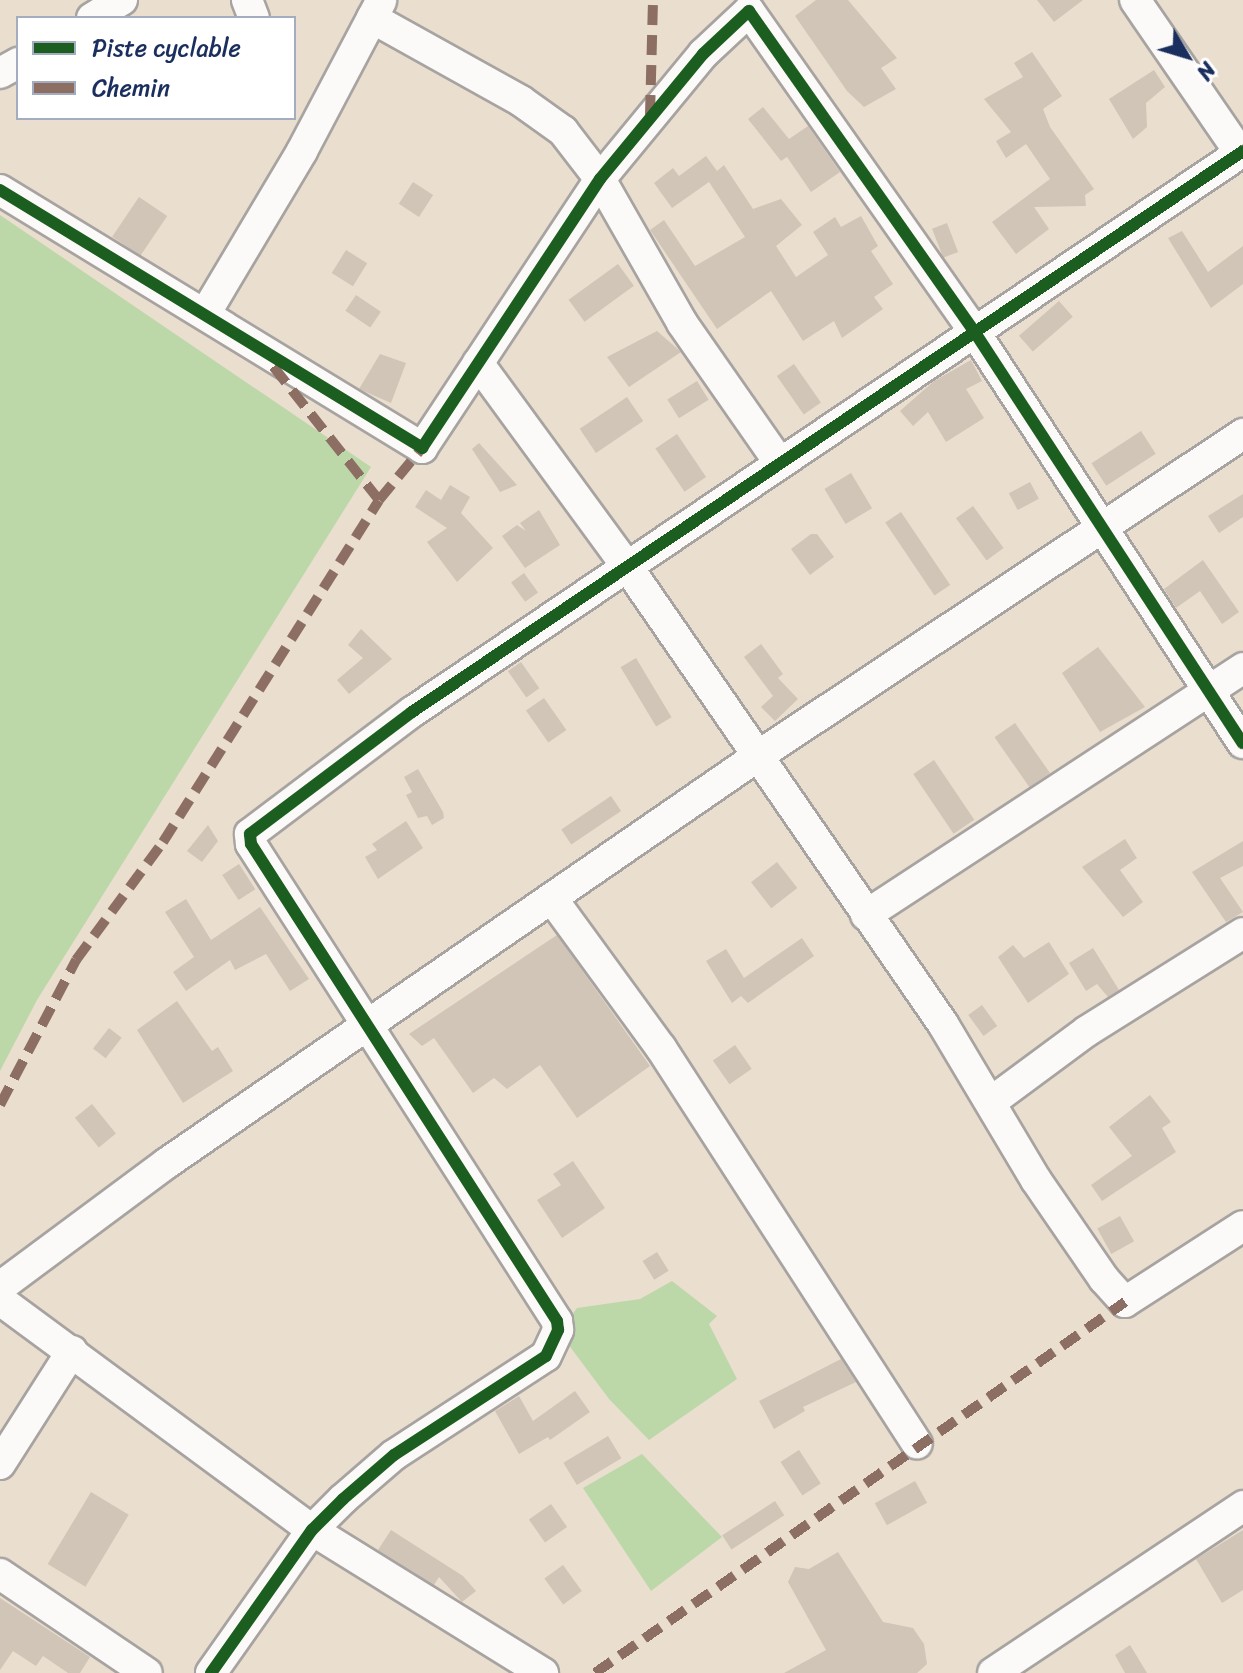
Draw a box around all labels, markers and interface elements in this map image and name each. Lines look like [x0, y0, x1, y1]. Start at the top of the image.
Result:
legend [16, 16, 296, 120]
north arrow [1147, 16, 1227, 96]
text: Piste cyclable [92, 27, 241, 69]
text: N [1186, 53, 1226, 89]
text: Chemin [92, 67, 170, 109]

